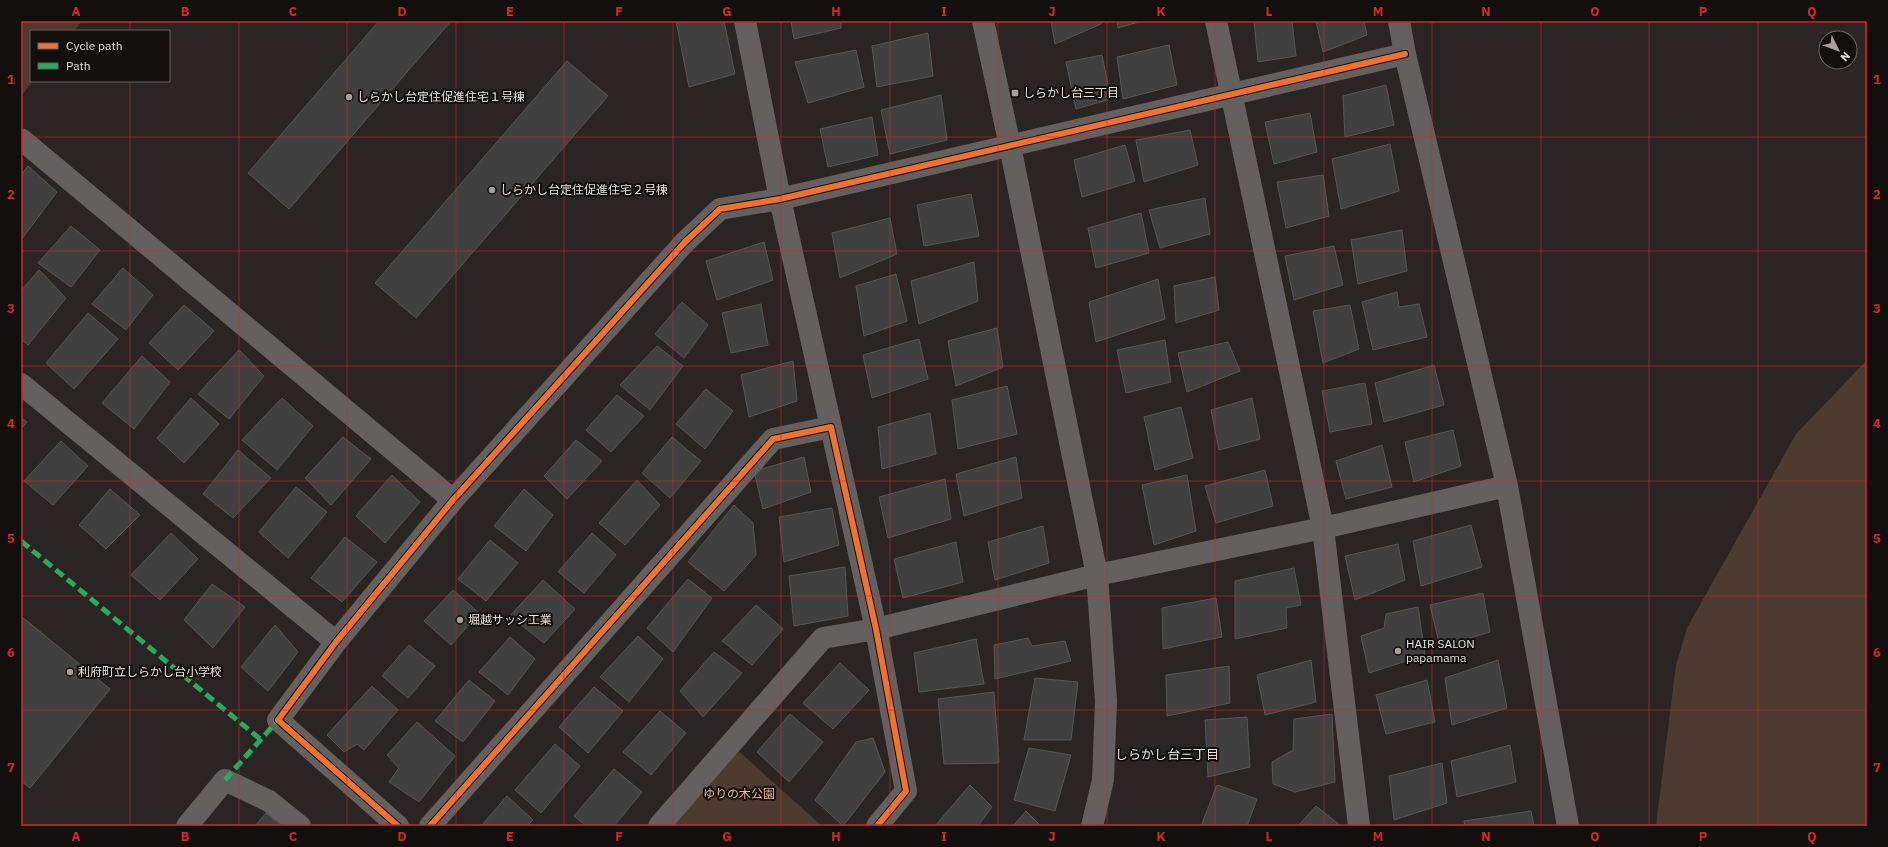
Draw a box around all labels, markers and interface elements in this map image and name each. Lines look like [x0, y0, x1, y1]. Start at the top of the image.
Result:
text: A [72, 3, 81, 20]
text: B [181, 3, 190, 20]
text: C [289, 3, 298, 20]
text: D [397, 3, 407, 20]
text: E [506, 3, 514, 20]
text: F [615, 3, 623, 20]
text: G [722, 3, 732, 20]
text: H [831, 3, 841, 20]
text: I [941, 3, 947, 20]
text: J [1048, 3, 1056, 20]
text: K [1156, 3, 1166, 20]
text: L [1266, 3, 1273, 20]
text: M [1373, 3, 1383, 20]
text: N [1481, 3, 1491, 20]
text: O [1590, 3, 1600, 20]
text: P [1699, 3, 1708, 20]
text: Q [1807, 3, 1817, 20]
legend [30, 30, 170, 82]
north arrow [1818, 30, 1858, 70]
text: Cycle path [66, 38, 123, 53]
text: N [1838, 49, 1853, 64]
text: Path [66, 58, 91, 73]
text: 1 [7, 71, 15, 88]
text: 1 [1873, 71, 1881, 88]
place label: しらかし台三丁目 [1023, 85, 1119, 100]
marker: しらかし台三丁目 [1010, 88, 1020, 98]
place label: しらかし台定住促進住宅１号棟 [357, 89, 525, 104]
marker: しらかし台定住促進住宅１号棟 [344, 92, 354, 102]
place label: しらかし台定住促進住宅２号棟 [500, 182, 668, 197]
marker: しらかし台定住促進住宅２号棟 [487, 185, 497, 195]
text: 2 [7, 186, 15, 203]
text: 2 [1873, 186, 1881, 203]
text: 3 [7, 300, 15, 317]
text: 3 [1873, 300, 1881, 317]
text: 4 [7, 415, 15, 432]
text: 4 [1873, 415, 1881, 432]
text: 5 [7, 530, 15, 547]
text: 5 [1873, 530, 1881, 547]
place label: 堀越サッシ工業 [468, 612, 552, 627]
marker: 堀越サッシ工業 [455, 615, 465, 625]
place label: HAIR SALON papamama [1406, 636, 1475, 665]
text: 6 [7, 644, 15, 661]
text: 6 [1873, 644, 1881, 661]
marker: HAIR SALON papamama [1393, 646, 1403, 656]
place label: 利府町立しらかし台小学校 [78, 664, 222, 679]
marker: 利府町立しらかし台小学校 [65, 667, 75, 677]
district label: しらかし台三丁目 [1115, 746, 1219, 763]
text: 7 [7, 759, 15, 776]
text: 7 [1873, 759, 1881, 776]
park label: ゆりの木公園 [703, 786, 775, 801]
text: A [72, 828, 81, 845]
text: B [181, 828, 190, 845]
text: C [289, 828, 298, 845]
text: D [397, 828, 407, 845]
text: E [506, 828, 514, 845]
text: F [615, 828, 623, 845]
text: G [722, 828, 732, 845]
text: H [831, 828, 841, 845]
text: I [941, 828, 947, 845]
text: J [1048, 828, 1056, 845]
text: K [1156, 828, 1166, 845]
text: L [1266, 828, 1273, 845]
text: M [1373, 828, 1383, 845]
text: N [1481, 828, 1491, 845]
text: O [1590, 828, 1600, 845]
text: P [1699, 828, 1708, 845]
text: Q [1807, 828, 1817, 845]

